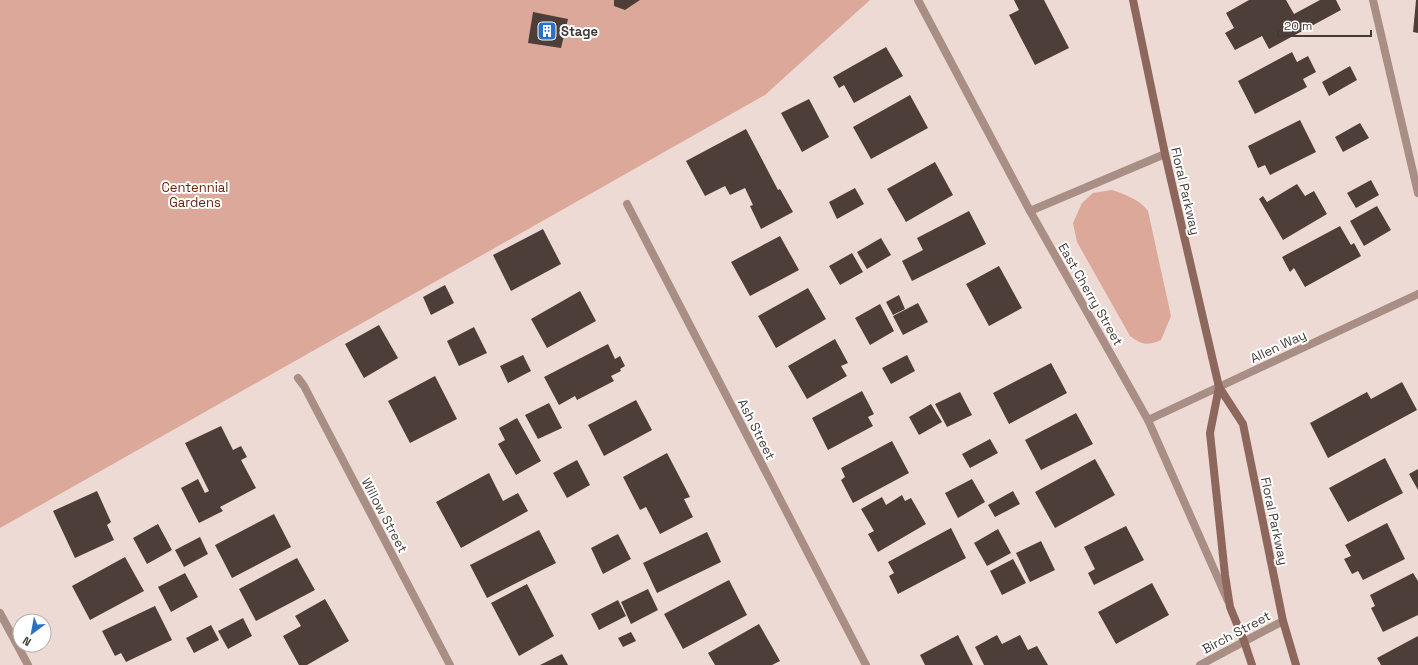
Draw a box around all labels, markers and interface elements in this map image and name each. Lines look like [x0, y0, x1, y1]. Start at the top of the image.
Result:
scale bar [1278, 12, 1371, 38]
text: 20 m [1284, 18, 1312, 34]
building icon: Stage [536, 20, 558, 42]
place label: Stage [561, 23, 598, 40]
street label: Floral Parkway [1167, 146, 1204, 237]
park label: Centennial Gardens [161, 179, 229, 211]
street label: East Cherry Street [1054, 240, 1127, 349]
street label: Allen Way [1247, 326, 1309, 367]
street label: Ash Street [734, 396, 779, 463]
street label: Willow Street [358, 475, 411, 556]
street label: Floral Parkway [1257, 476, 1292, 567]
street label: Birch Street [1199, 607, 1273, 658]
north arrow [12, 613, 52, 653]
text: N [20, 634, 34, 649]

